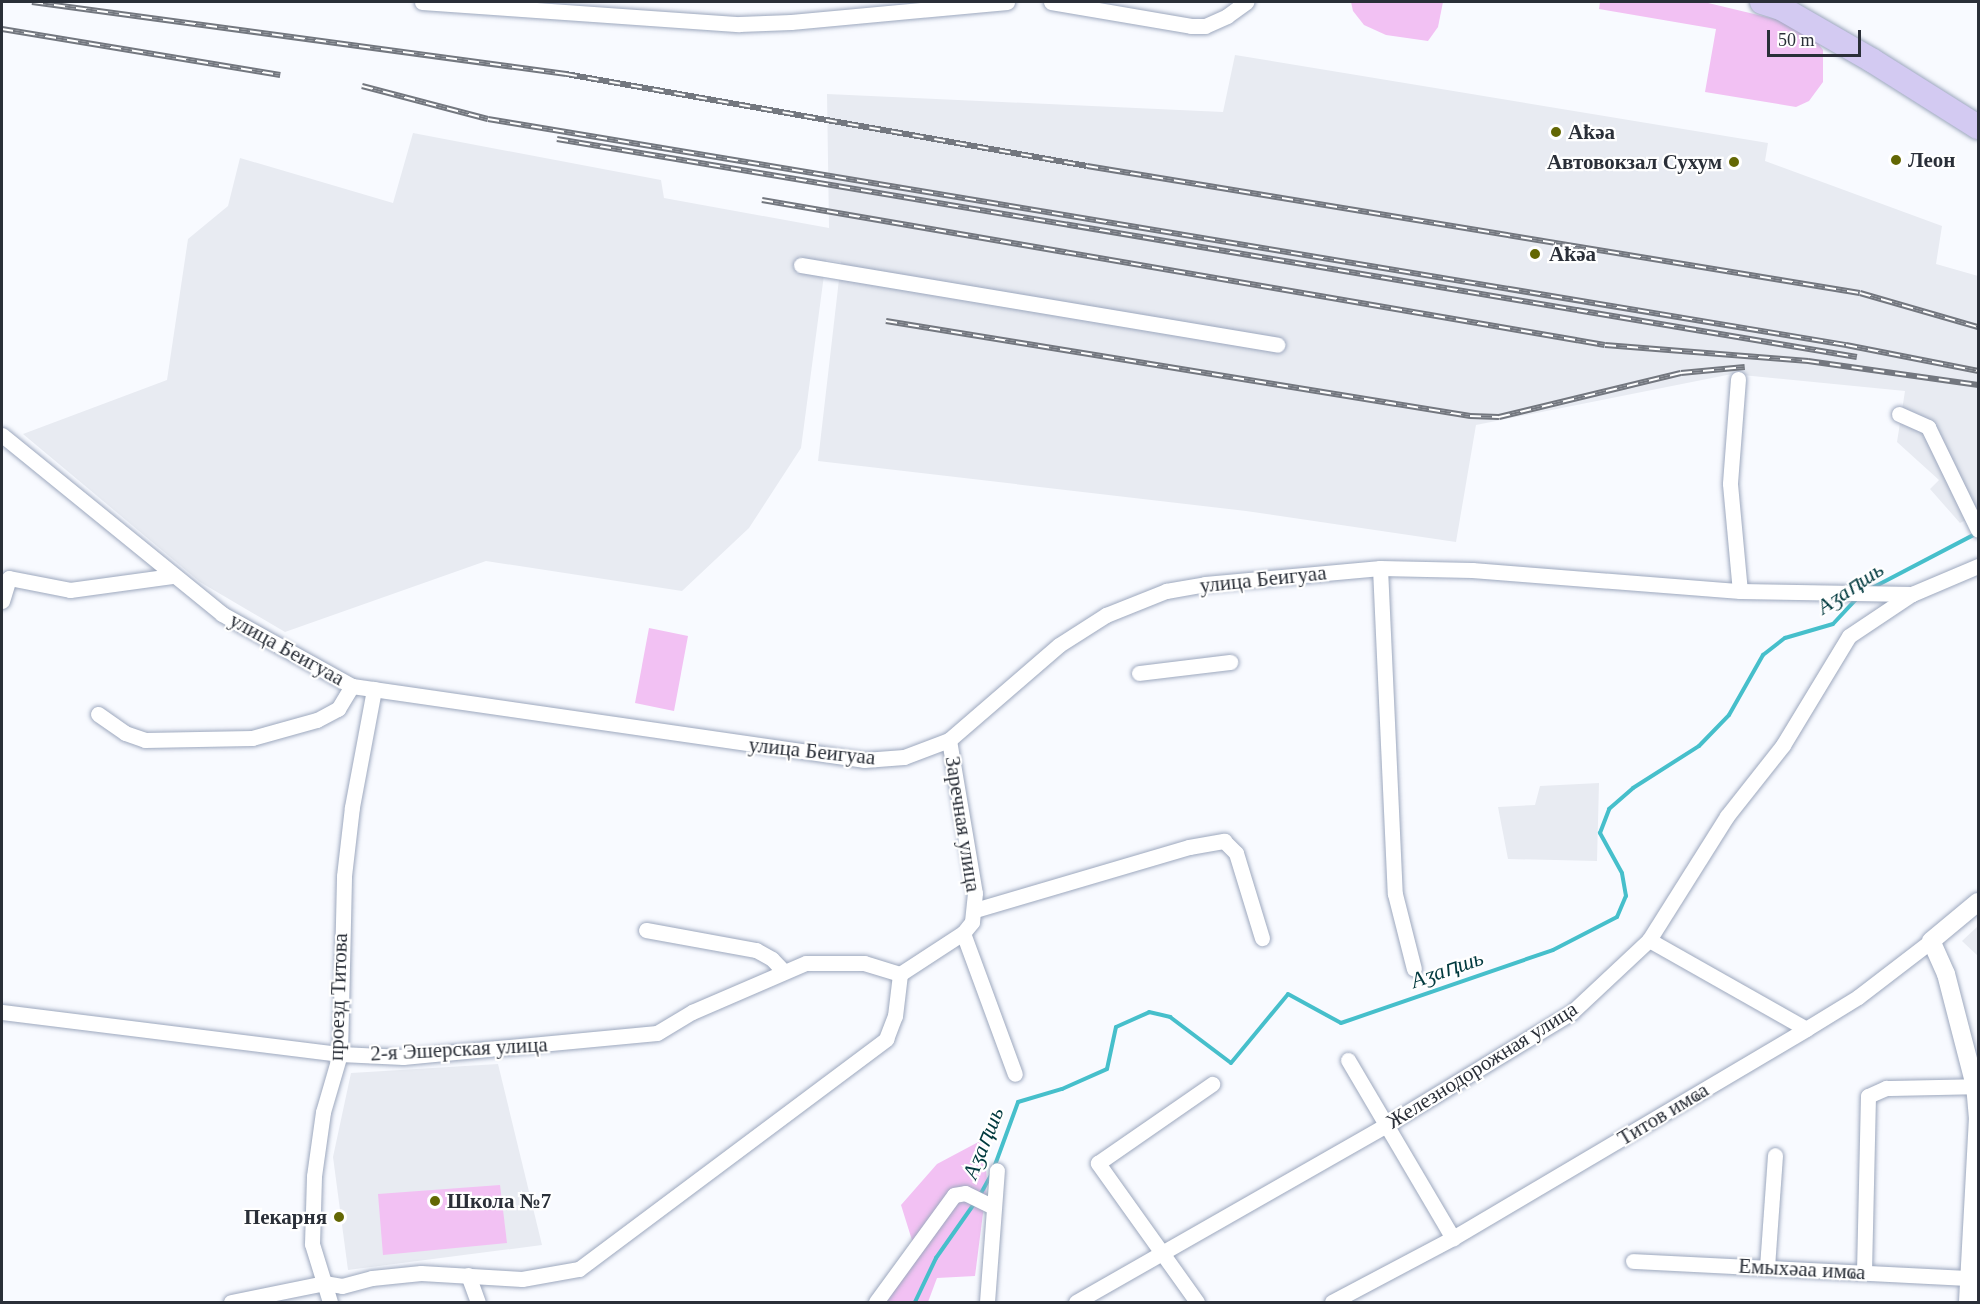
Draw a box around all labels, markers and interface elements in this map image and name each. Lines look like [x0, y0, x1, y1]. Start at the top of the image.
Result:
scale bar [1770, 18, 1864, 56]
text: 50 m [1778, 30, 1815, 50]
place label: Аҟәа [1568, 119, 1615, 145]
marker: Аҟәа [1549, 125, 1563, 139]
place label: Леон [1908, 147, 1955, 173]
place label: Автовокзал Сухум [1547, 149, 1722, 175]
marker: Леон [1889, 153, 1903, 167]
marker: Автовокзал Сухум [1727, 155, 1741, 169]
place label: Аҟəа [1549, 241, 1596, 267]
marker: Аҟəа [1526, 245, 1544, 263]
water label: Аӡаԥшь [1812, 556, 1888, 620]
street label: улица Беигуаа [1198, 560, 1328, 598]
street label: улица Беигуаа [225, 607, 349, 691]
street label: улица Беигуаа [747, 732, 877, 770]
street label: Заречная улица [940, 754, 986, 894]
street label: проезд Титова [323, 933, 353, 1061]
water label: Аӡаԥшь [1407, 944, 1487, 994]
street label: Железнодорожная улица [1382, 996, 1582, 1134]
street label: 2-я Эшерская улица [370, 1032, 548, 1066]
street label: Титов имҩа [1613, 1077, 1713, 1151]
water label: Аӡаԥшь [957, 1103, 1009, 1183]
place label: Школа №7 [447, 1188, 551, 1214]
marker: Школа №7 [428, 1194, 442, 1208]
place label: Пекарня [244, 1204, 327, 1230]
marker: Пекарня [332, 1210, 346, 1224]
street label: Емыхәаа имҩа [1738, 1253, 1866, 1285]

